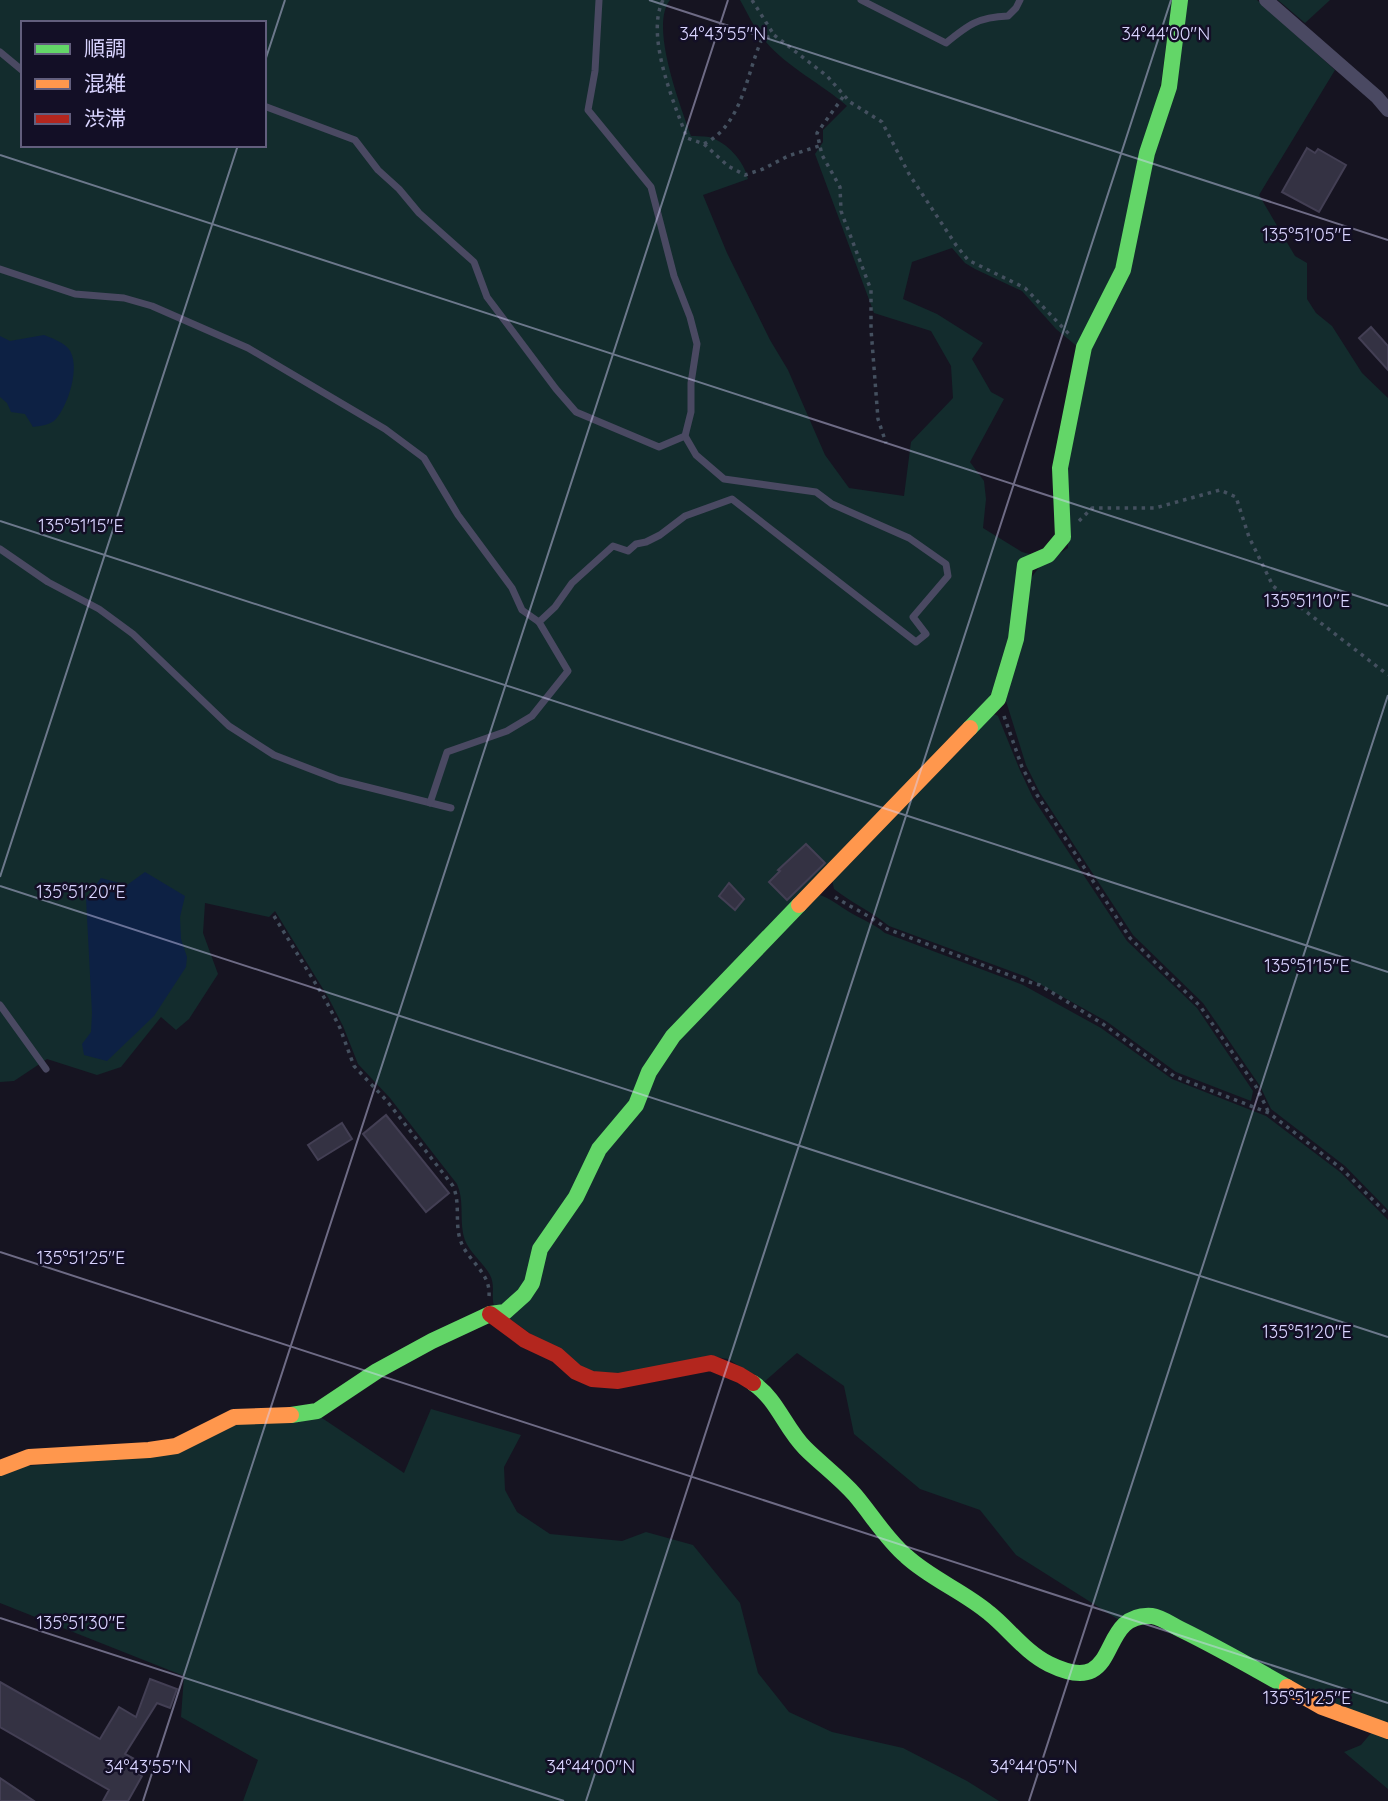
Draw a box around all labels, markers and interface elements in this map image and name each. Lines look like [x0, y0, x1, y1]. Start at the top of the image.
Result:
legend [21, 21, 266, 147]
text: 34°43'55"N [680, 22, 766, 45]
text: 34°44'00"N [1122, 22, 1210, 45]
text: 順調 [84, 35, 126, 61]
text: 混雑 [84, 70, 126, 96]
text: 渋滞 [84, 105, 126, 131]
text: 135°51'05"E [1262, 223, 1352, 246]
text: 135°51'15"E [38, 514, 124, 537]
text: 135°51'10"E [1264, 589, 1350, 612]
text: 135°51'20"E [36, 880, 126, 903]
text: 135°51'15"E [1264, 954, 1350, 977]
text: 135°51'25"E [37, 1246, 125, 1269]
text: 135°51'20"E [1262, 1320, 1352, 1343]
text: 135°51'30"E [36, 1611, 126, 1634]
text: 135°51'25"E [1263, 1686, 1351, 1709]
text: 34°43'55"N [105, 1755, 191, 1778]
text: 34°44'00"N [547, 1755, 635, 1778]
text: 34°44'05"N [990, 1755, 1078, 1778]

